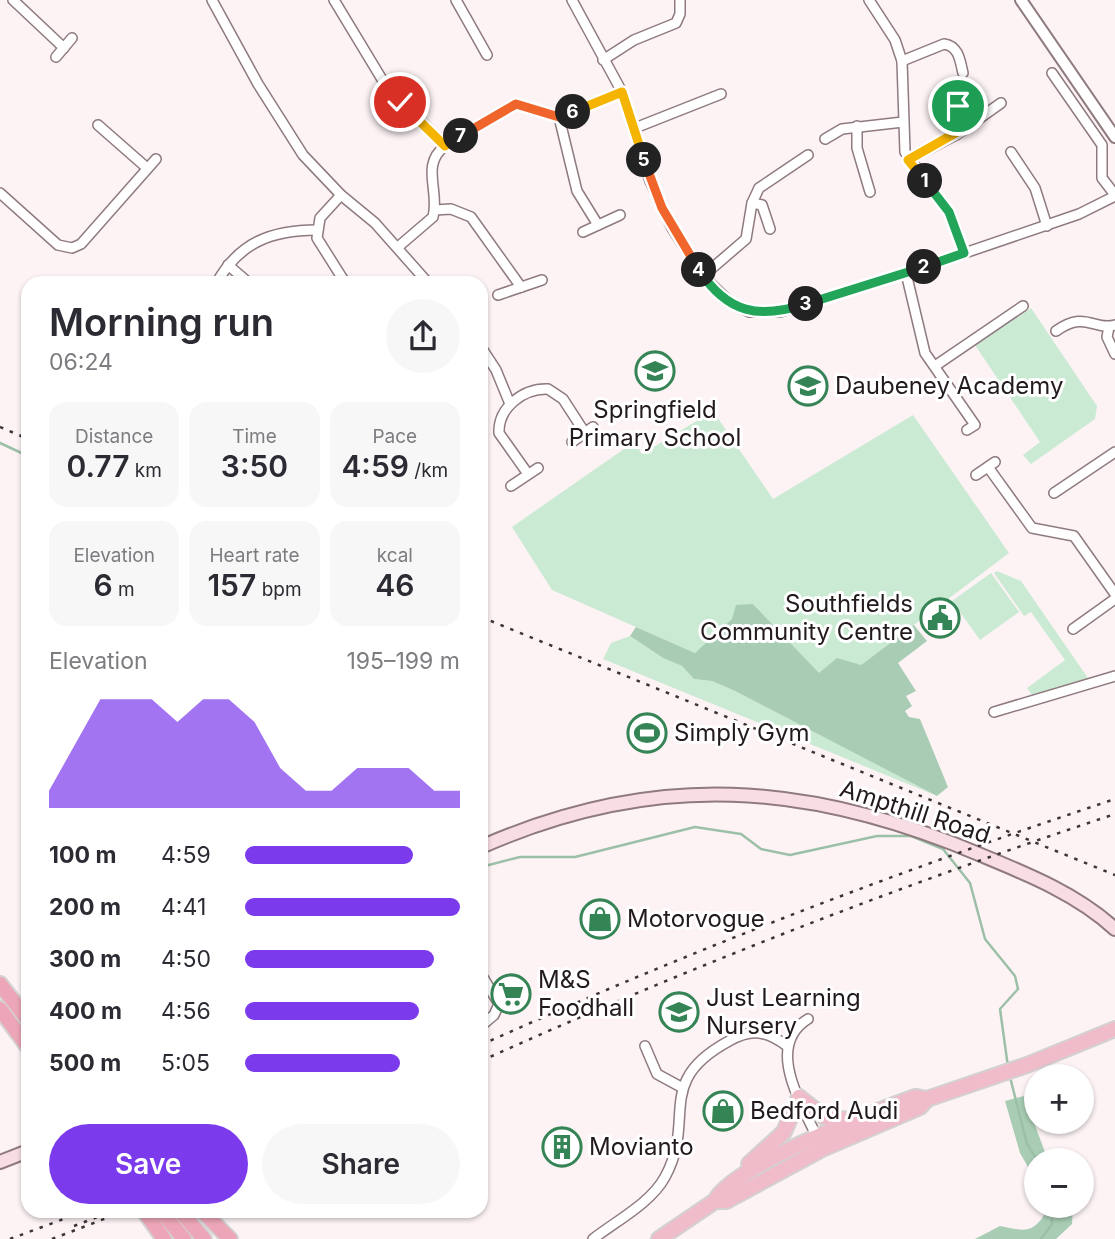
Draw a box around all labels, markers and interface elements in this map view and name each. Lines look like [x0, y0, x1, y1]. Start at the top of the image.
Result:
pin [370, 72, 430, 132]
pin [928, 76, 988, 136]
icon: check [381, 83, 419, 121]
icon: arrive [939, 87, 977, 125]
pin: 6 [556, 94, 590, 130]
text: 6 [566, 100, 579, 123]
pin: 7 [444, 118, 478, 154]
text: 7 [455, 124, 466, 147]
pin: 5 [626, 142, 662, 178]
text: 5 [637, 148, 650, 171]
pin: 1 [908, 164, 942, 198]
text: 1 [920, 169, 929, 192]
pin: 2 [906, 250, 942, 284]
pin: 4 [682, 252, 716, 288]
text: 2 [918, 255, 929, 278]
text: 4 [692, 258, 705, 281]
pin: 3 [788, 286, 824, 322]
text: 3 [799, 292, 812, 315]
text: Morning run [49, 299, 274, 345]
button: share [386, 299, 460, 373]
text: 06:24 [49, 348, 113, 376]
school or university icon: Springfield Primary School [634, 350, 676, 392]
school or university icon: Daubeney Academy [787, 365, 829, 407]
place label: Daubeney Academy [835, 371, 1063, 400]
place label: Springfield Primary School [569, 395, 741, 452]
text: Distance [75, 425, 153, 448]
text: Time [232, 425, 277, 448]
text: Pace [372, 425, 417, 448]
text: 0.77 [66, 448, 129, 484]
text: 3:50 [221, 448, 288, 484]
text: 4:59 [341, 448, 409, 484]
text: km [129, 459, 162, 482]
text: /km [409, 459, 448, 482]
text: Elevation [73, 544, 155, 567]
text: Heart rate [209, 544, 299, 567]
text: kcal [377, 544, 413, 567]
text: 6 [94, 567, 113, 603]
text: 157 [207, 567, 256, 603]
text: 46 [375, 567, 414, 603]
text: m [113, 578, 135, 601]
text: bpm [256, 578, 302, 601]
place label: Southfields Community Centre [700, 589, 913, 646]
public building icon: Southfields Community Centre [919, 597, 961, 639]
text: Elevation [49, 647, 148, 675]
text: 195–199 m [346, 647, 460, 675]
sports icon: Simply Gym [626, 712, 668, 754]
place label: Simply Gym [674, 718, 810, 747]
street label: Ampthill Road [836, 774, 994, 849]
text: 100 m [49, 841, 116, 869]
text: 4:59 [161, 841, 211, 869]
text: 200 m [49, 893, 121, 921]
text: 4:41 [161, 893, 206, 921]
shop icon: Motorvogue [579, 898, 621, 940]
place label: Motorvogue [627, 904, 765, 933]
text: 300 m [49, 945, 121, 973]
text: 4:50 [161, 945, 211, 973]
place label: M&S Foodhall [538, 965, 634, 1022]
supermarket icon: M&S Foodhall [490, 973, 532, 1015]
place label: Just Learning Nursery [706, 983, 861, 1040]
school or university icon: Just Learning Nursery [658, 991, 700, 1033]
text: 400 m [49, 997, 122, 1025]
text: 4:56 [161, 997, 211, 1025]
text: 500 m [49, 1049, 121, 1077]
text: 5:05 [161, 1049, 210, 1077]
map controls [1024, 1064, 1094, 1218]
button: + [1024, 1064, 1094, 1134]
shop icon: Bedford Audi [702, 1090, 744, 1132]
place label: Bedford Audi [750, 1096, 898, 1125]
button: Save [49, 1124, 248, 1204]
button: Share [262, 1124, 460, 1204]
building icon: Movianto [541, 1126, 583, 1168]
place label: Movianto [589, 1132, 694, 1161]
button: − [1024, 1148, 1094, 1218]

